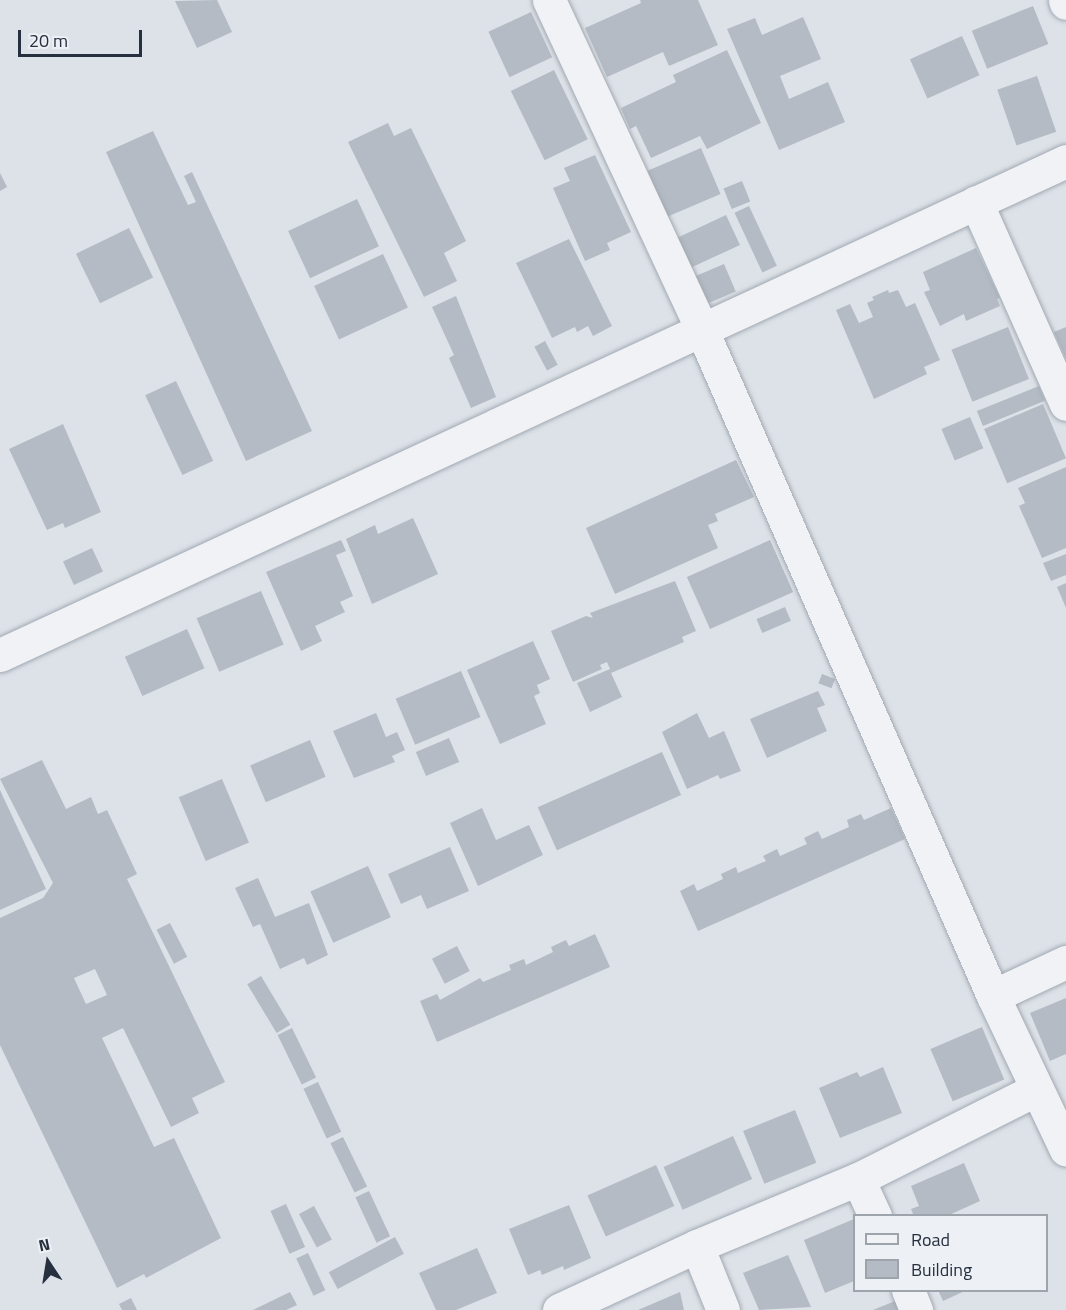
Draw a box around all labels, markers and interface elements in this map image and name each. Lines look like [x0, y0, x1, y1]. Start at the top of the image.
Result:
scale bar [21, 18, 146, 56]
text: 20 m [29, 27, 68, 54]
legend [853, 1214, 1048, 1292]
text: Road [911, 1226, 950, 1253]
north arrow [18, 1232, 78, 1292]
text: N [36, 1232, 52, 1257]
text: Building [911, 1256, 972, 1283]

